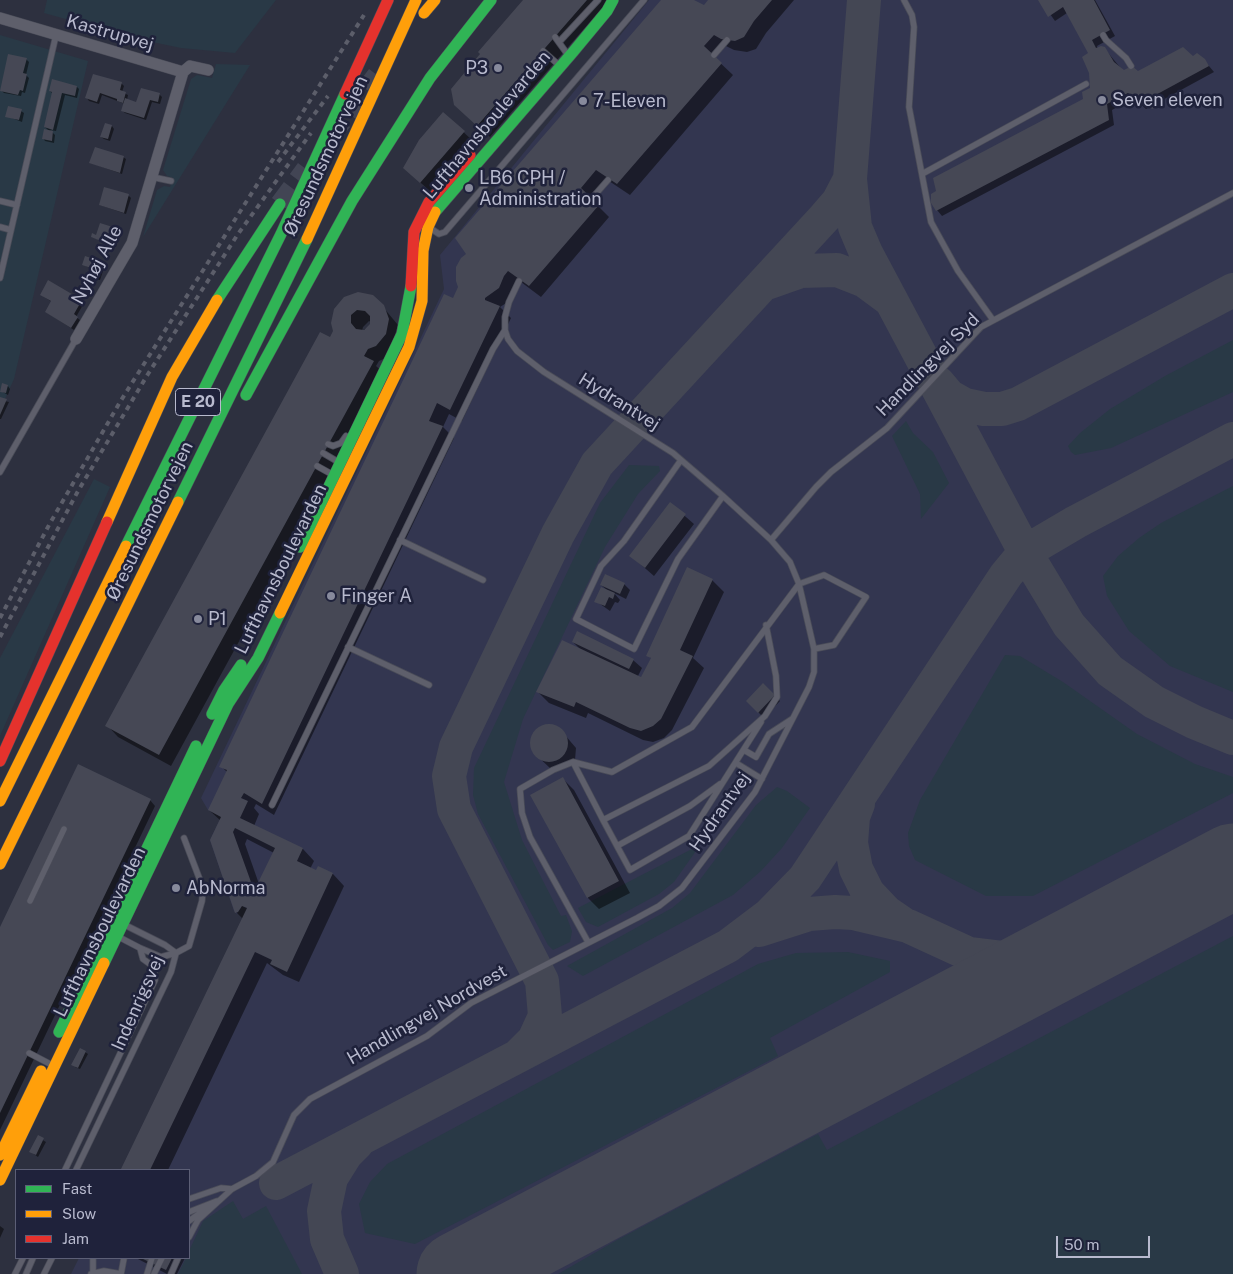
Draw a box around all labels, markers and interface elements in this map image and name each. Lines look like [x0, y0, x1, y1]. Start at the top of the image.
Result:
street label: Kastrupvej [64, 10, 156, 56]
street label: Lufthavnsboulevarden [419, 47, 555, 203]
place label: P3 [465, 57, 488, 79]
marker: P3 [492, 62, 504, 74]
street label: Øresundsmotorvejen [279, 72, 373, 240]
place label: Seven eleven [1112, 89, 1223, 111]
place label: 7-Eleven [593, 90, 666, 112]
marker: Seven eleven [1096, 94, 1108, 106]
marker: 7-Eleven [577, 95, 589, 107]
place label: LB6 CPH / Administration [479, 167, 602, 210]
marker: LB6 CPH / Administration [463, 182, 475, 194]
street label: Nyhøj Alle [67, 222, 127, 308]
street label: Handlingvej Syd [872, 309, 984, 421]
street label: Hydrantvej [574, 369, 664, 435]
road number: E 20 [176, 388, 220, 416]
street label: Øresundsmotorvejen [102, 438, 198, 604]
street label: Lufthavnsboulevarden [230, 480, 332, 658]
place label: Finger A [341, 585, 412, 607]
marker: Finger A [325, 590, 337, 602]
place label: P1 [208, 608, 227, 630]
marker: P1 [192, 613, 204, 625]
street label: Hydrantvej [685, 768, 755, 856]
street label: Lufthavnsboulevarden [49, 843, 151, 1021]
place label: AbNorma [186, 877, 266, 899]
marker: AbNorma [170, 882, 182, 894]
street label: Indenrigsvej [107, 952, 169, 1054]
street label: Handlingvej Nordvest [343, 960, 511, 1070]
legend [15, 1169, 190, 1259]
text: Fast [62, 1180, 92, 1197]
text: Slow [62, 1205, 96, 1222]
scale bar [1058, 1226, 1152, 1258]
text: Jam [62, 1230, 89, 1247]
text: 50 m [1064, 1236, 1099, 1253]

